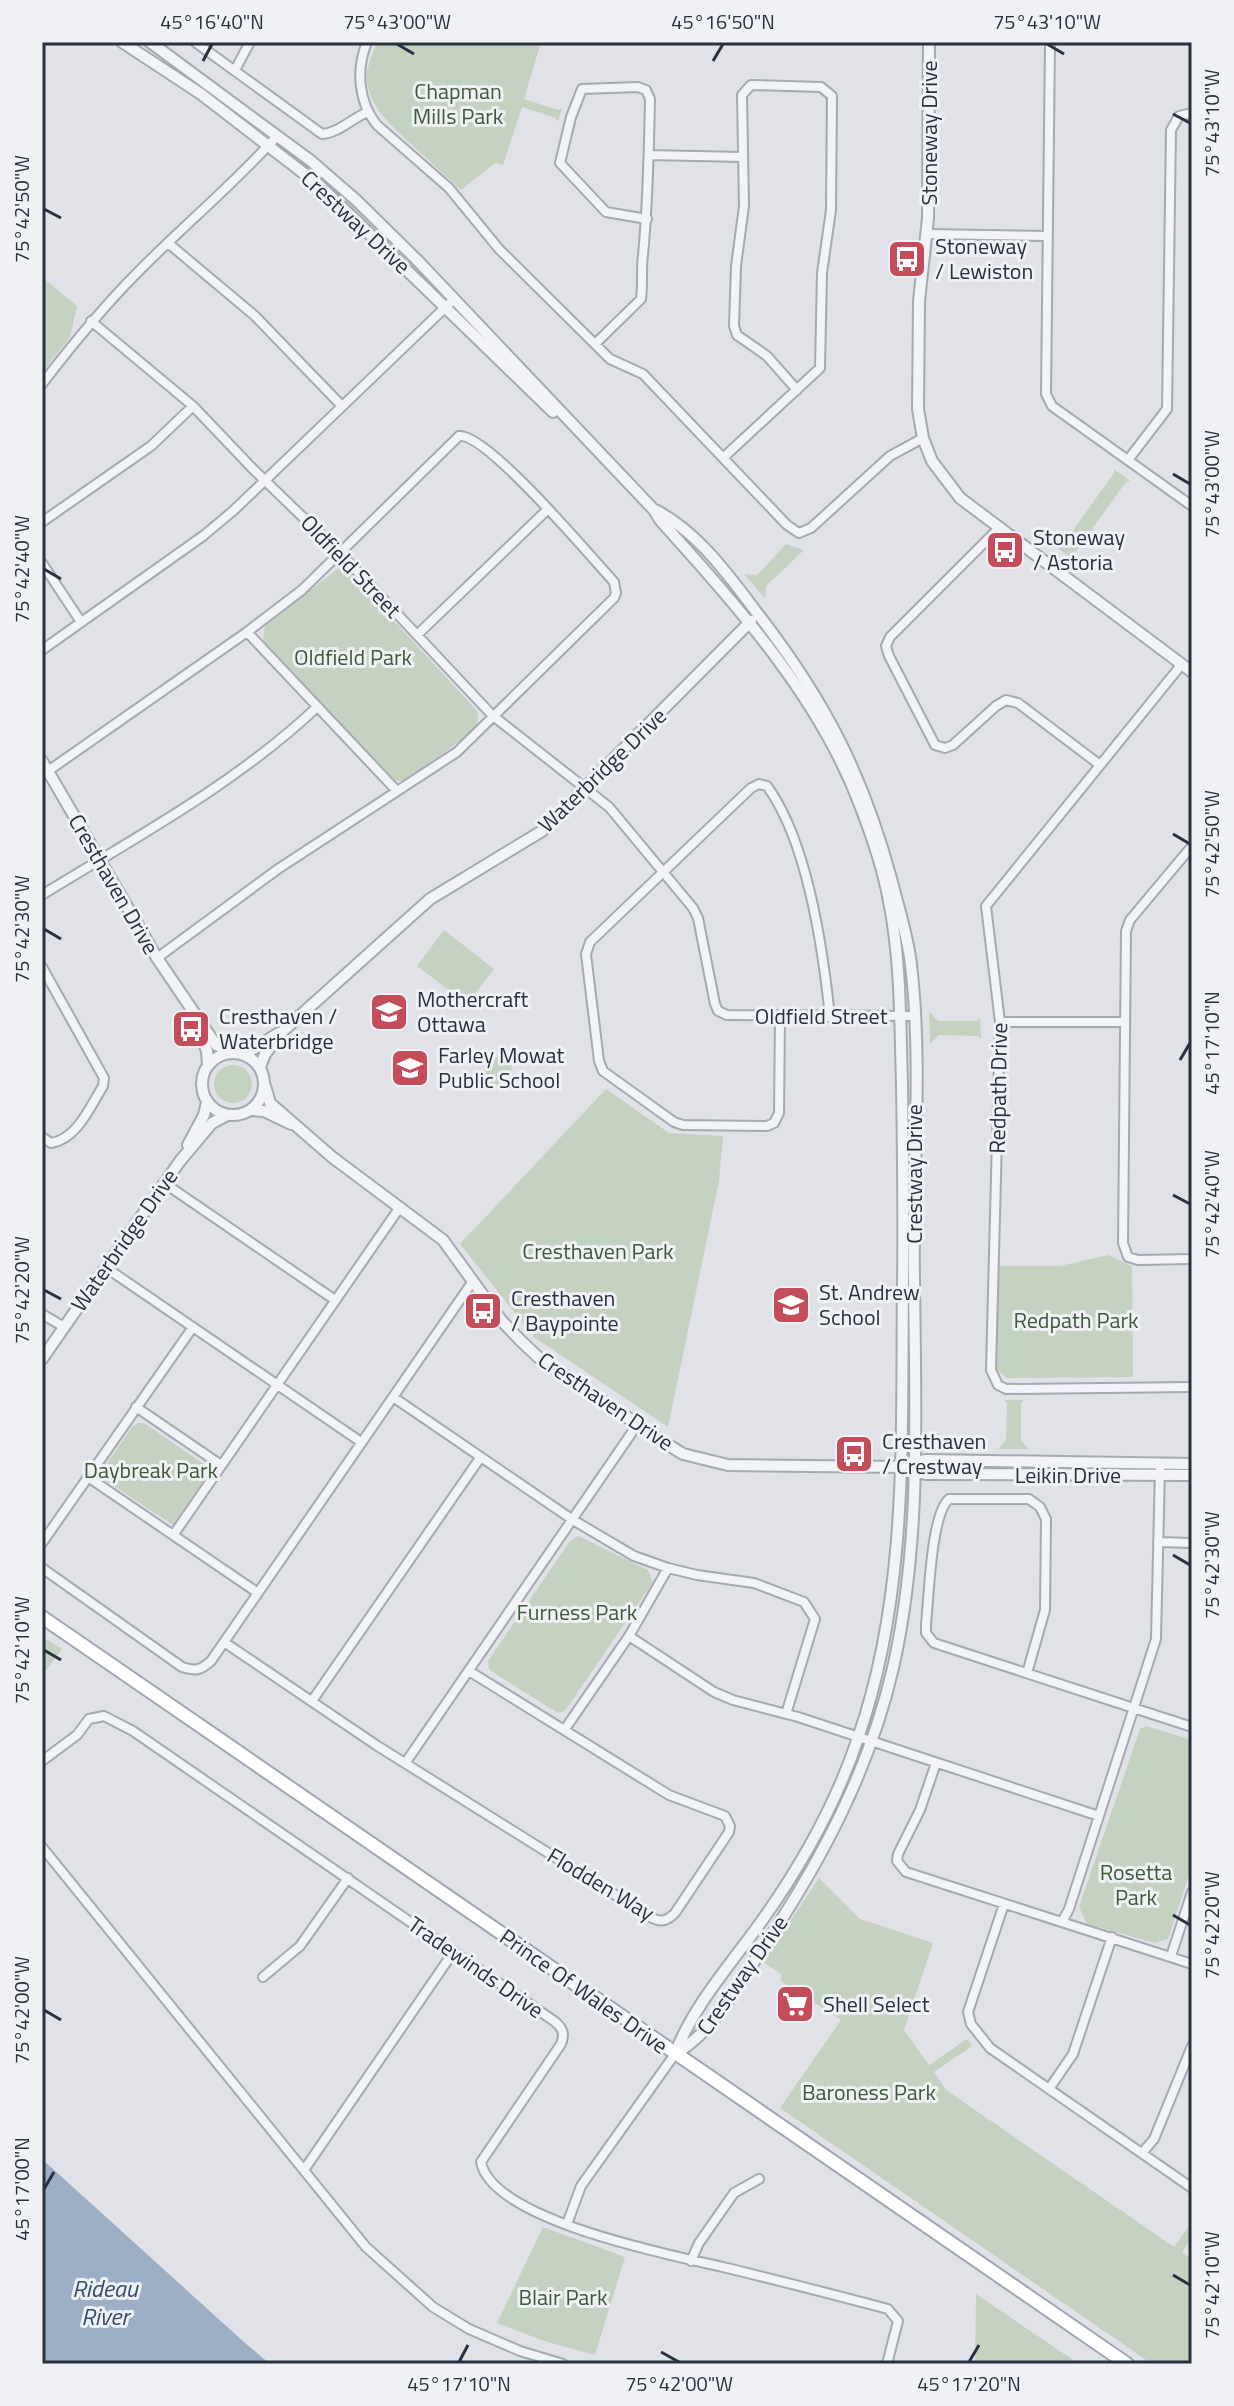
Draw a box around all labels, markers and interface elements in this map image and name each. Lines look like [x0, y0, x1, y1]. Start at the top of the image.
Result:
text: 45°16'40"N [160, 6, 264, 37]
text: 75°43'00"W [343, 6, 451, 37]
text: 45°16'50"N [671, 6, 775, 37]
text: 75°43'10"W [993, 6, 1101, 37]
street label: Stoneway Drive [912, 60, 946, 206]
text: 75°43'10"W [1196, 69, 1227, 177]
park label: Chapman Mills Park [413, 74, 504, 133]
text: 75°42'50"W [6, 155, 37, 263]
street label: Crestway Drive [293, 162, 419, 282]
place label: Stoneway / Lewiston [935, 229, 1033, 288]
bus stop icon: Stoneway / Lewiston [886, 238, 928, 280]
text: 75°43'00"W [1196, 430, 1227, 538]
street label: Oldfield Street [293, 506, 410, 626]
text: 75°42'40"W [6, 515, 37, 623]
place label: Stoneway / Astoria [1033, 520, 1125, 579]
bus stop icon: Stoneway / Astoria [984, 529, 1026, 571]
park label: Oldfield Park [294, 640, 413, 674]
street label: Waterbridge Drive [530, 700, 674, 840]
text: 75°42'50"W [1196, 790, 1227, 898]
street label: Cresthaven Drive [60, 807, 168, 961]
text: 75°42'30"W [6, 875, 37, 983]
place label: Mothercraft Ottawa [417, 982, 528, 1041]
school or university icon: Mothercraft Ottawa [368, 991, 410, 1033]
text: 45°17'10"N [1196, 991, 1227, 1095]
place label: Cresthaven / Waterbridge [219, 999, 337, 1058]
street label: Oldfield Street [755, 999, 888, 1033]
bus stop icon: Cresthaven / Waterbridge [170, 1008, 212, 1050]
street label: Redpath Drive [980, 1022, 1016, 1154]
place label: Farley Mowat Public School [438, 1038, 564, 1097]
school or university icon: Farley Mowat Public School [389, 1047, 431, 1089]
street label: Crestway Drive [897, 1104, 931, 1244]
text: 75°42'40"W [1196, 1150, 1227, 1258]
street label: Waterbridge Drive [62, 1162, 186, 1318]
park label: Cresthaven Park [522, 1234, 674, 1268]
text: 75°42'20"W [6, 1236, 37, 1344]
place label: St. Andrew School [819, 1275, 920, 1334]
place label: Cresthaven / Baypointe [511, 1281, 619, 1340]
school or university icon: St. Andrew School [770, 1284, 812, 1326]
bus stop icon: Cresthaven / Baypointe [462, 1290, 504, 1332]
park label: Redpath Park [1013, 1303, 1139, 1337]
street label: Cresthaven Drive [531, 1343, 681, 1459]
place label: Cresthaven / Crestway [882, 1424, 986, 1483]
bus stop icon: Cresthaven / Crestway [833, 1433, 875, 1475]
park label: Daybreak Park [84, 1453, 219, 1487]
street label: Leikin Drive [1015, 1458, 1121, 1492]
text: 75°42'30"W [1196, 1511, 1227, 1619]
park label: Furness Park [517, 1595, 638, 1629]
text: 75°42'10"W [6, 1596, 37, 1704]
street label: Flodden Way [541, 1839, 662, 1930]
park label: Rosetta Park [1100, 1855, 1172, 1914]
text: 75°42'20"W [1196, 1871, 1227, 1979]
street label: Tradewinds Drive [401, 1907, 551, 2027]
street label: Crestway Drive [688, 1908, 796, 2042]
street label: Prince Of Wales Drive [493, 1920, 675, 2062]
text: 75°42'00"W [6, 1956, 37, 2064]
supermarket icon: Shell Select [774, 1983, 816, 2025]
place label: Shell Select [823, 1987, 930, 2021]
park label: Baroness Park [802, 2075, 936, 2109]
text: 45°17'00"N [6, 2137, 37, 2241]
text: 75°42'10"W [1196, 2231, 1227, 2339]
water label: Rideau River [72, 2270, 140, 2334]
park label: Blair Park [518, 2280, 608, 2314]
text: 45°17'10"N [407, 2368, 511, 2399]
text: 75°42'00"W [625, 2368, 733, 2399]
text: 45°17'20"N [917, 2368, 1021, 2399]

